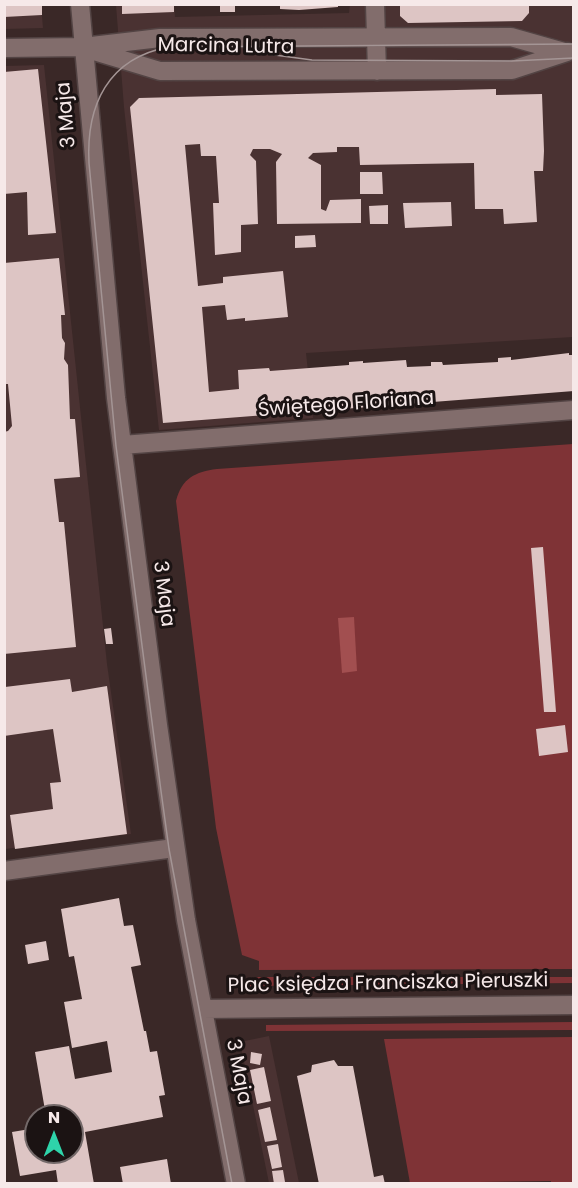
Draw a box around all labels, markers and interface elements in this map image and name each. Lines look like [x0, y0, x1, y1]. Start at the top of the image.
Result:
street label: Marcina Lutra [157, 34, 295, 60]
street label: 3 Maja [52, 81, 82, 149]
street label: Świętego Floriana [257, 387, 435, 423]
street label: 3 Maja [147, 560, 179, 628]
street label: Plac księdza Franciszka Pieruszki [228, 969, 548, 999]
street label: 3 Maja [220, 1037, 256, 1107]
north arrow [24, 1104, 84, 1164]
text: N [48, 1106, 60, 1129]

